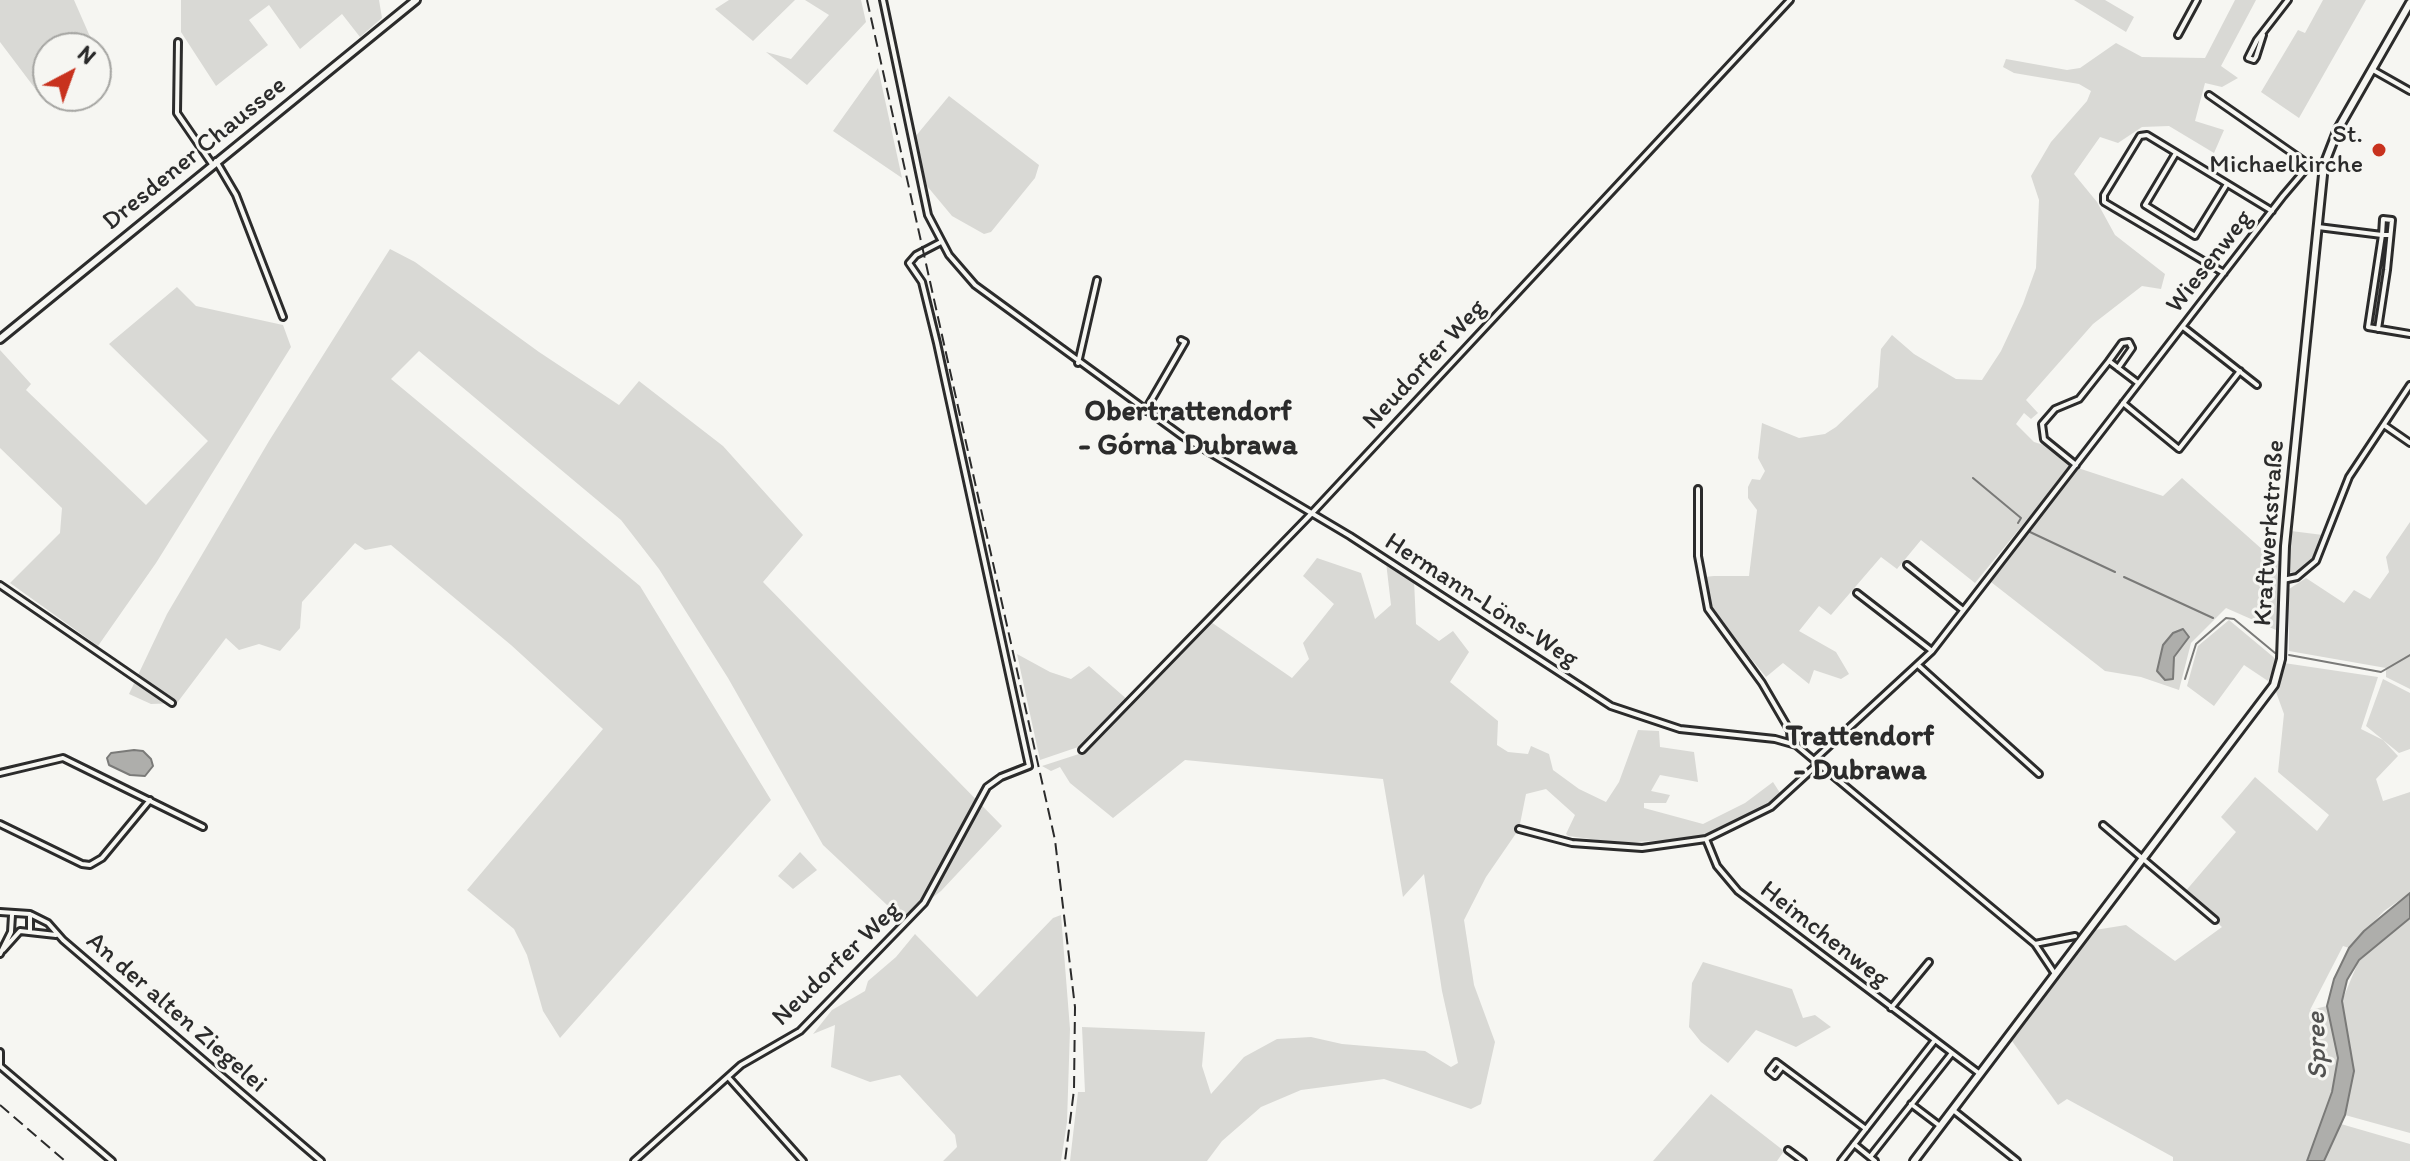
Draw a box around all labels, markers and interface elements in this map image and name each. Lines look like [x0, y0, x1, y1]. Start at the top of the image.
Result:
north arrow [32, 32, 112, 112]
text: N [72, 40, 101, 70]
street label: Dresdener Chaussee [97, 70, 293, 238]
place label: St. Michaelkirche [2209, 119, 2363, 180]
marker: St. Michaelkirche [2370, 141, 2388, 159]
street label: Wiesenweg [2160, 204, 2260, 320]
street label: Neudorfer Weg [1357, 293, 1493, 437]
district label: Obertrattendorf - Górna Dubrawa [1078, 394, 1298, 464]
street label: Kraftwerkstraße [2248, 439, 2292, 627]
street label: Hermann-Löns-Weg [1378, 527, 1584, 675]
district label: Trattendorf - Dubrawa [1786, 719, 1934, 790]
street label: Heimchenweg [1753, 875, 1895, 995]
street label: Neudorfer Weg [766, 895, 908, 1033]
street label: An der alten Ziegelei [79, 926, 273, 1100]
water label: Spree [2300, 1012, 2336, 1080]

